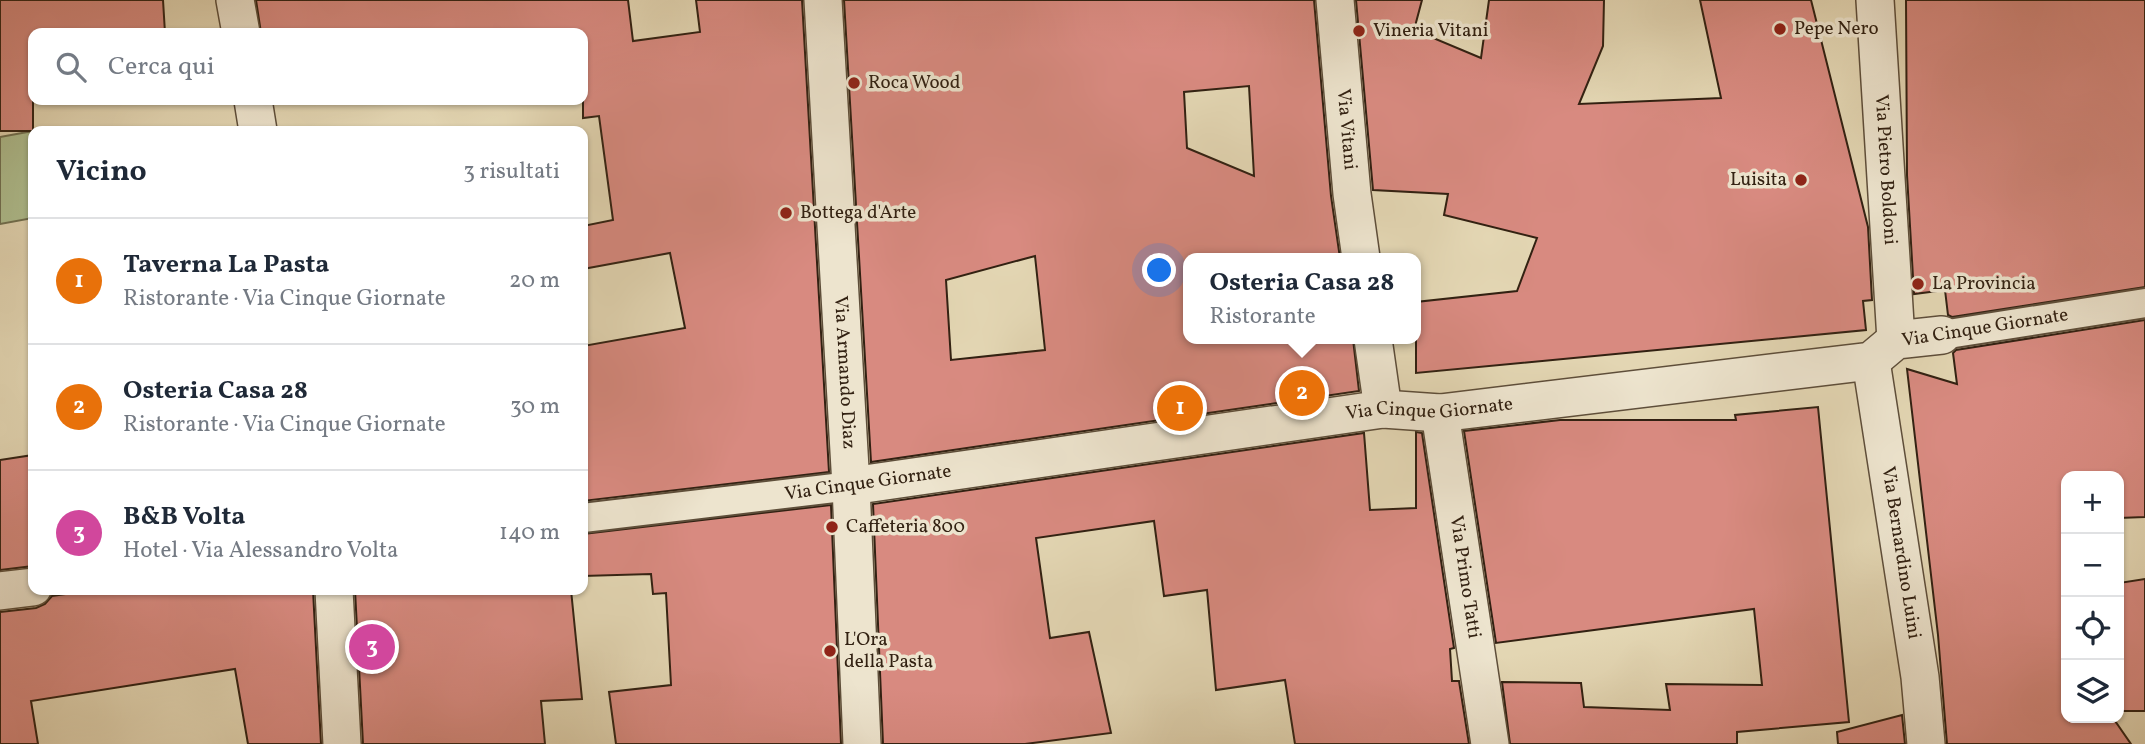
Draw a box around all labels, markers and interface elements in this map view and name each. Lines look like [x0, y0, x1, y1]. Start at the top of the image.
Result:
place label: Pepe Nero [1794, 16, 1879, 42]
place label: Vineria Vitani [1373, 18, 1489, 44]
marker: Pepe Nero [1772, 21, 1788, 37]
marker: Vineria Vitani [1351, 23, 1367, 39]
search box [28, 28, 588, 105]
icon: search [52, 48, 90, 86]
text: Cerca qui [108, 49, 215, 85]
place label: Roca Wood [868, 70, 960, 96]
marker: Roca Wood [846, 75, 862, 91]
street label: Via Vitani [1330, 88, 1363, 172]
street label: Via Pietro Boldoni [1868, 94, 1903, 246]
text: Vicino [56, 151, 147, 193]
text: 3 risultati [463, 156, 560, 188]
place label: Luisita [1730, 167, 1787, 193]
marker: Luisita [1793, 172, 1809, 188]
place label: Bottega d'Arte [800, 200, 916, 226]
marker: Bottega d'Arte [778, 205, 794, 221]
text: Taverna La Pasta [123, 247, 329, 283]
your location [1142, 253, 1176, 287]
popup [1183, 253, 1421, 344]
text: 1 [74, 265, 84, 297]
text: 20 m [509, 265, 560, 297]
text: Osteria Casa 28 [1209, 265, 1395, 301]
place label: La Provincia [1932, 271, 2036, 297]
marker: La Provincia [1910, 276, 1926, 292]
text: Ristorante · Via Cinque Giornate [123, 283, 446, 315]
street label: Via Armando Diaz [827, 295, 862, 450]
text: Ristorante [1209, 301, 1316, 333]
street label: Via Cinque Giornate [1900, 302, 2070, 354]
pin: 2 [1279, 367, 1325, 419]
text: Osteria Casa 28 [123, 373, 308, 409]
pin: 1 [1157, 382, 1203, 434]
text: 2 [73, 391, 85, 423]
text: 30 m [510, 391, 560, 423]
street label: Via Cinque Giornate [1344, 391, 1514, 427]
text: Ristorante · Via Cinque Giornate [123, 409, 446, 441]
street label: Via Cinque Giornate [783, 458, 953, 508]
street label: Via Bernardino Luini [1875, 464, 1927, 641]
map controls [2061, 471, 2124, 723]
button: + [2061, 471, 2124, 534]
text: B&B Volta [123, 499, 245, 535]
place label: Caffeteria 800 [846, 514, 965, 540]
street label: Via Primo Tatti [1443, 514, 1487, 641]
text: 3 [73, 517, 85, 549]
text: 140 m [499, 517, 560, 549]
marker: Caffeteria 800 [824, 519, 840, 535]
button: − [2061, 534, 2124, 597]
text: Hotel · Via Alessandro Volta [123, 535, 398, 567]
button: locate [2061, 597, 2124, 660]
pin: 3 [349, 621, 395, 673]
place label: L'Ora della Pasta [844, 627, 933, 675]
marker: L'Ora della Pasta [822, 643, 838, 659]
button: layers [2061, 660, 2124, 723]

